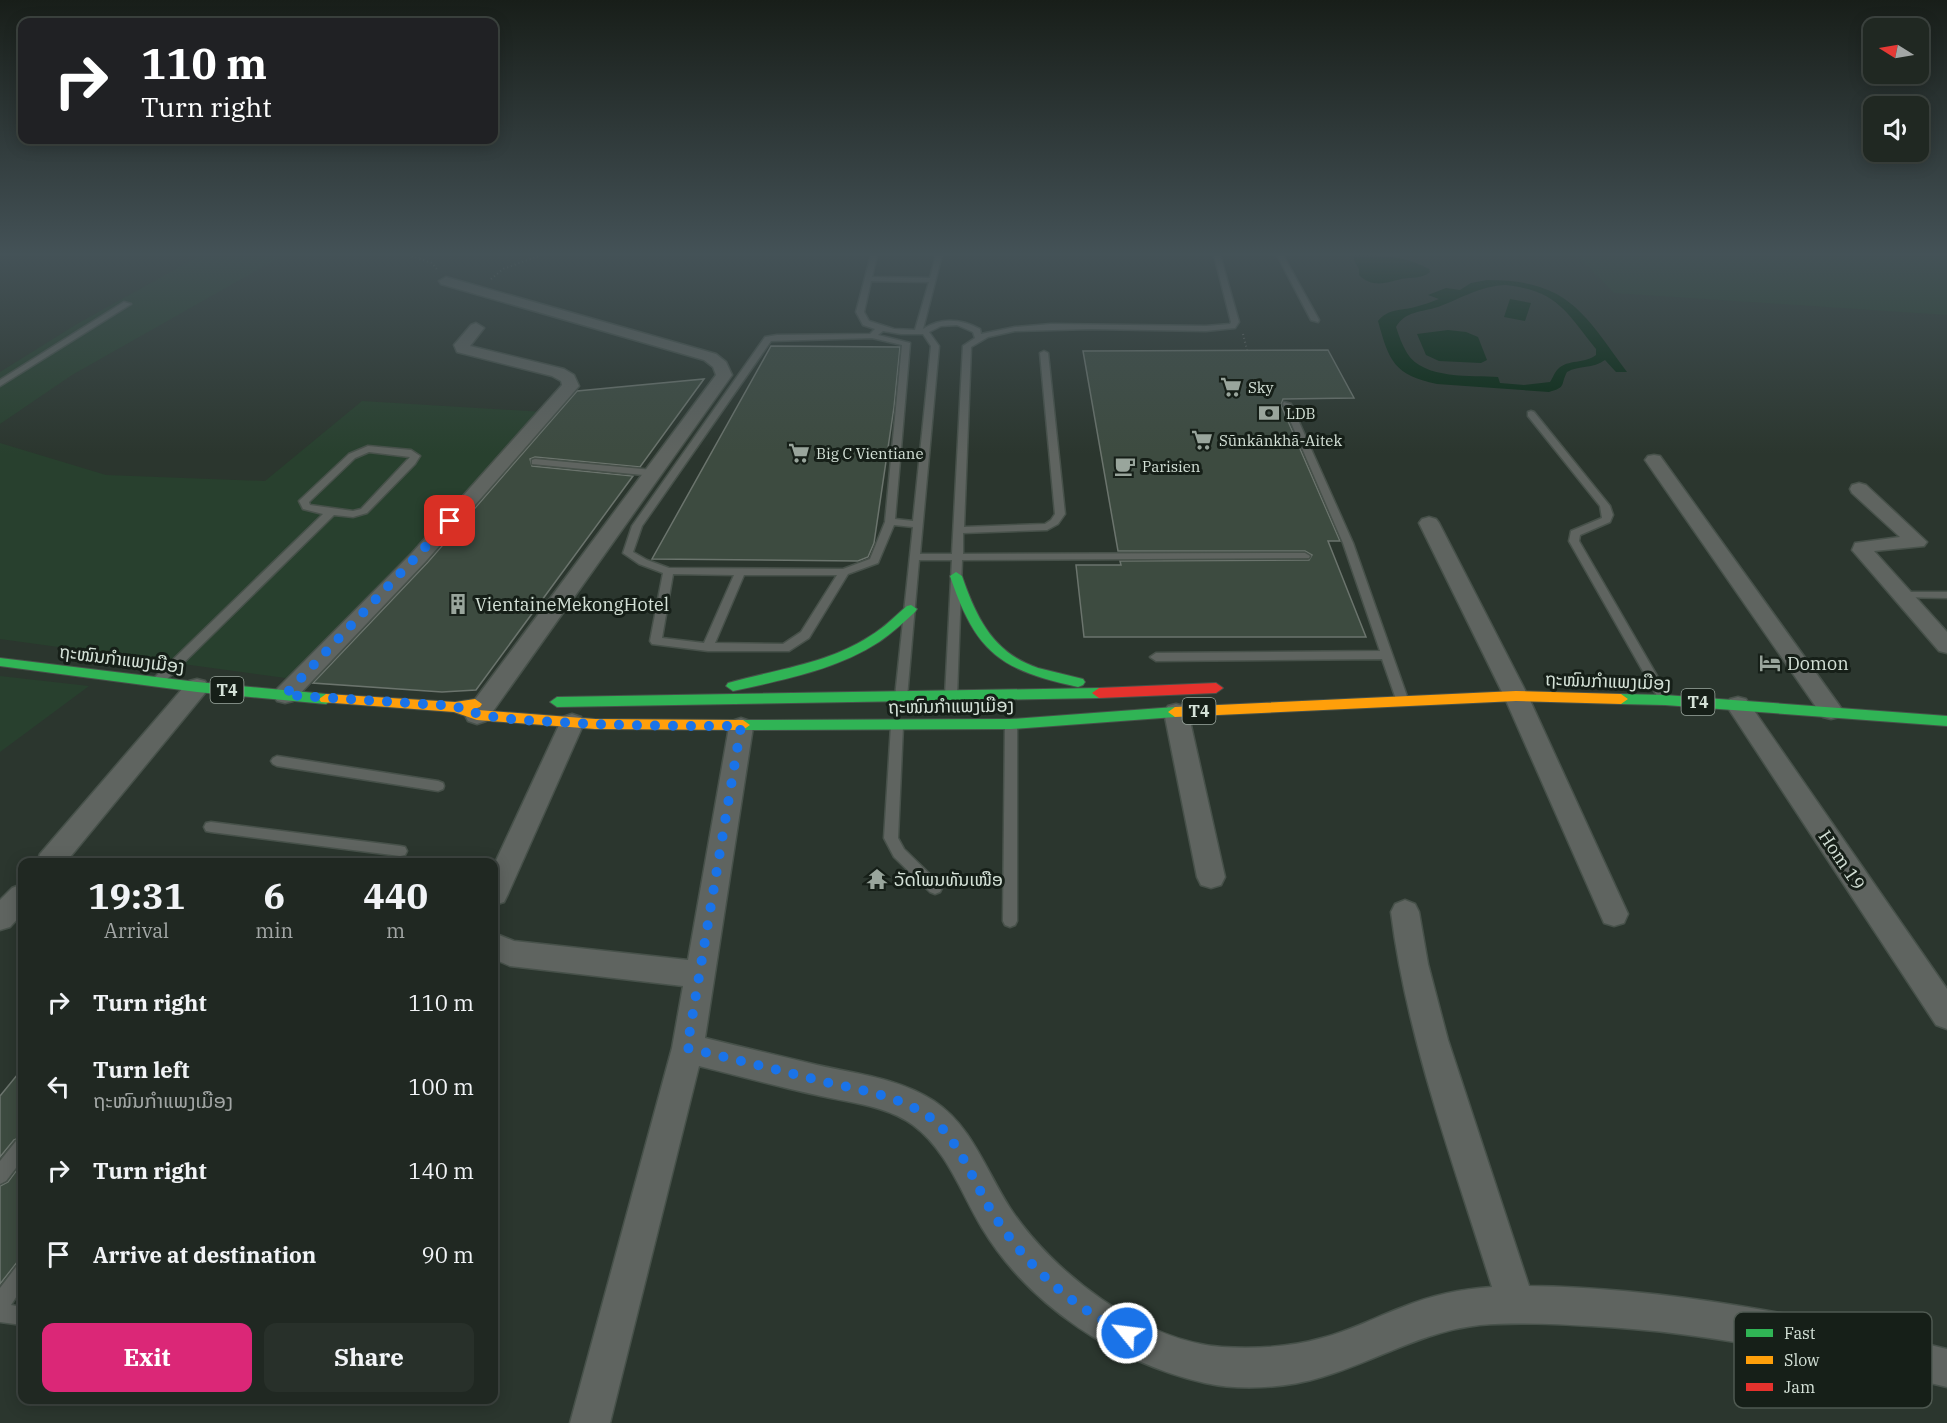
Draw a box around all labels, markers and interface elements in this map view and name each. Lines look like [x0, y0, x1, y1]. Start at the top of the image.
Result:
north arrow [1863, 18, 1929, 84]
map controls [1863, 18, 1929, 162]
text: 110 m [141, 36, 267, 91]
icon: right [42, 42, 120, 120]
text: Turn right [141, 89, 272, 124]
button: sound [1863, 96, 1929, 162]
supermarket icon: Sky [1219, 375, 1243, 399]
place label: Sky [1248, 378, 1274, 397]
bank icon: LDB [1257, 401, 1281, 425]
place label: LDB [1286, 404, 1316, 423]
supermarket icon: Sūnkānkhā-Aitek [1190, 428, 1214, 452]
place label: Sūnkānkhā-Aitek [1219, 431, 1342, 450]
supermarket icon: Big C Vientiane [787, 441, 811, 465]
place label: Big C Vientiane [816, 444, 923, 463]
cafe icon: Parisien [1113, 454, 1137, 478]
place label: Parisien [1142, 457, 1201, 476]
pin [424, 495, 475, 546]
icon: arrive [433, 504, 466, 537]
building icon: VientaineMekongHotel [446, 592, 470, 616]
place label: VientaineMekongHotel [475, 593, 669, 616]
street label: ຖະໜົນກຳແພງເມືອງ [58, 640, 186, 678]
hotel icon: Domon [1758, 651, 1782, 675]
place label: Domon [1787, 652, 1849, 675]
street label: ຖະໜົນກຳແພງເມືອງ [1545, 667, 1671, 695]
road number: T4 [210, 677, 244, 703]
road number: T4 [1682, 689, 1714, 715]
street label: ຖະໜົນກຳແພງເມືອງ [888, 693, 1014, 719]
road number: T4 [1182, 698, 1216, 724]
street label: Hom 19 [1814, 826, 1870, 894]
temple icon: ວັດໂພນທັນເໜືອ [865, 867, 889, 891]
place label: ວັດໂພນທັນເໜືອ [894, 868, 1003, 891]
text: 19:31 [88, 872, 185, 919]
text: 6 [263, 872, 285, 919]
text: 440 [363, 872, 428, 919]
text: Arrival [104, 917, 169, 944]
text: min [255, 917, 293, 944]
text: m [386, 917, 405, 944]
icon: right [42, 986, 75, 1019]
text: Turn right [93, 988, 207, 1017]
text: 110 m [408, 988, 474, 1017]
text: Turn left [93, 1055, 189, 1084]
icon: left [42, 1070, 75, 1103]
text: 100 m [408, 1072, 474, 1101]
text: ຖະໜົນກຳແພງເມືອງ [93, 1087, 233, 1114]
icon: right [42, 1154, 75, 1187]
text: Turn right [93, 1156, 207, 1185]
text: 140 m [408, 1156, 474, 1185]
icon: arrive [42, 1238, 75, 1271]
text: Arrive at destination [93, 1240, 316, 1269]
text: 90 m [422, 1240, 474, 1269]
position arrow [1095, 1301, 1159, 1365]
legend [1734, 1312, 1932, 1408]
button: Exit [42, 1323, 252, 1392]
button: Share [264, 1323, 474, 1392]
text: Fast [1784, 1323, 1816, 1343]
text: Slow [1784, 1350, 1820, 1370]
text: Jam [1784, 1377, 1815, 1397]

